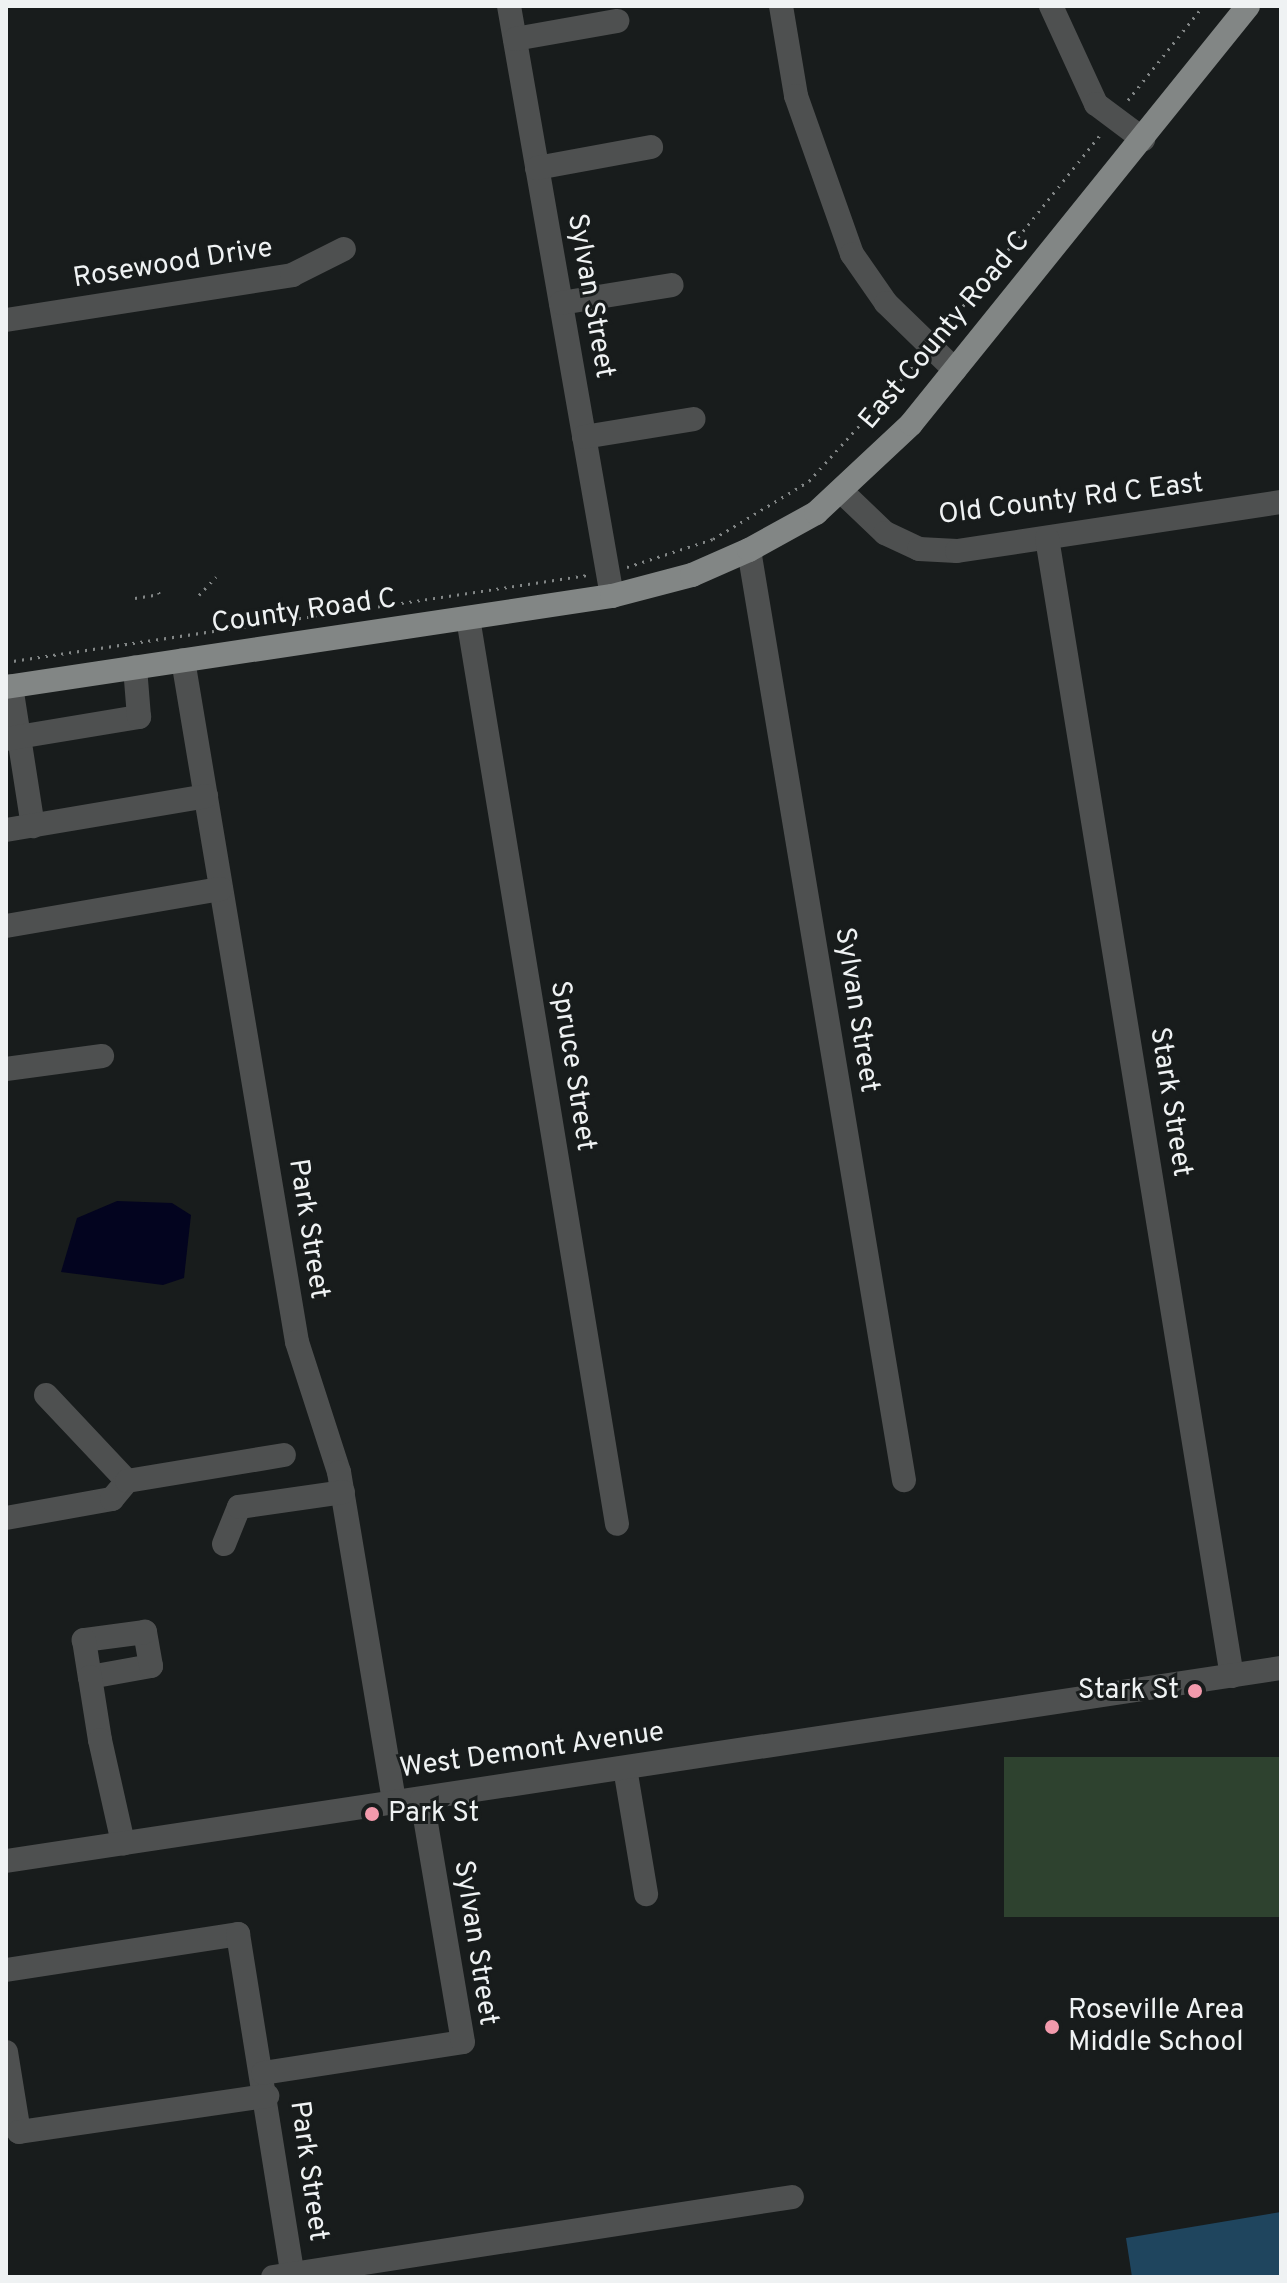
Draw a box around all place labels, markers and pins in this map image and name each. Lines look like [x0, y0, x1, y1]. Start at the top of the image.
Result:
place label: Stark St [1078, 1674, 1179, 1708]
marker: Stark St [1186, 1682, 1204, 1700]
place label: Park St [388, 1797, 479, 1831]
marker: Park St [363, 1805, 381, 1823]
place label: Roseville Area Middle School [1068, 1994, 1245, 2060]
marker: Roseville Area Middle School [1043, 2018, 1061, 2036]

